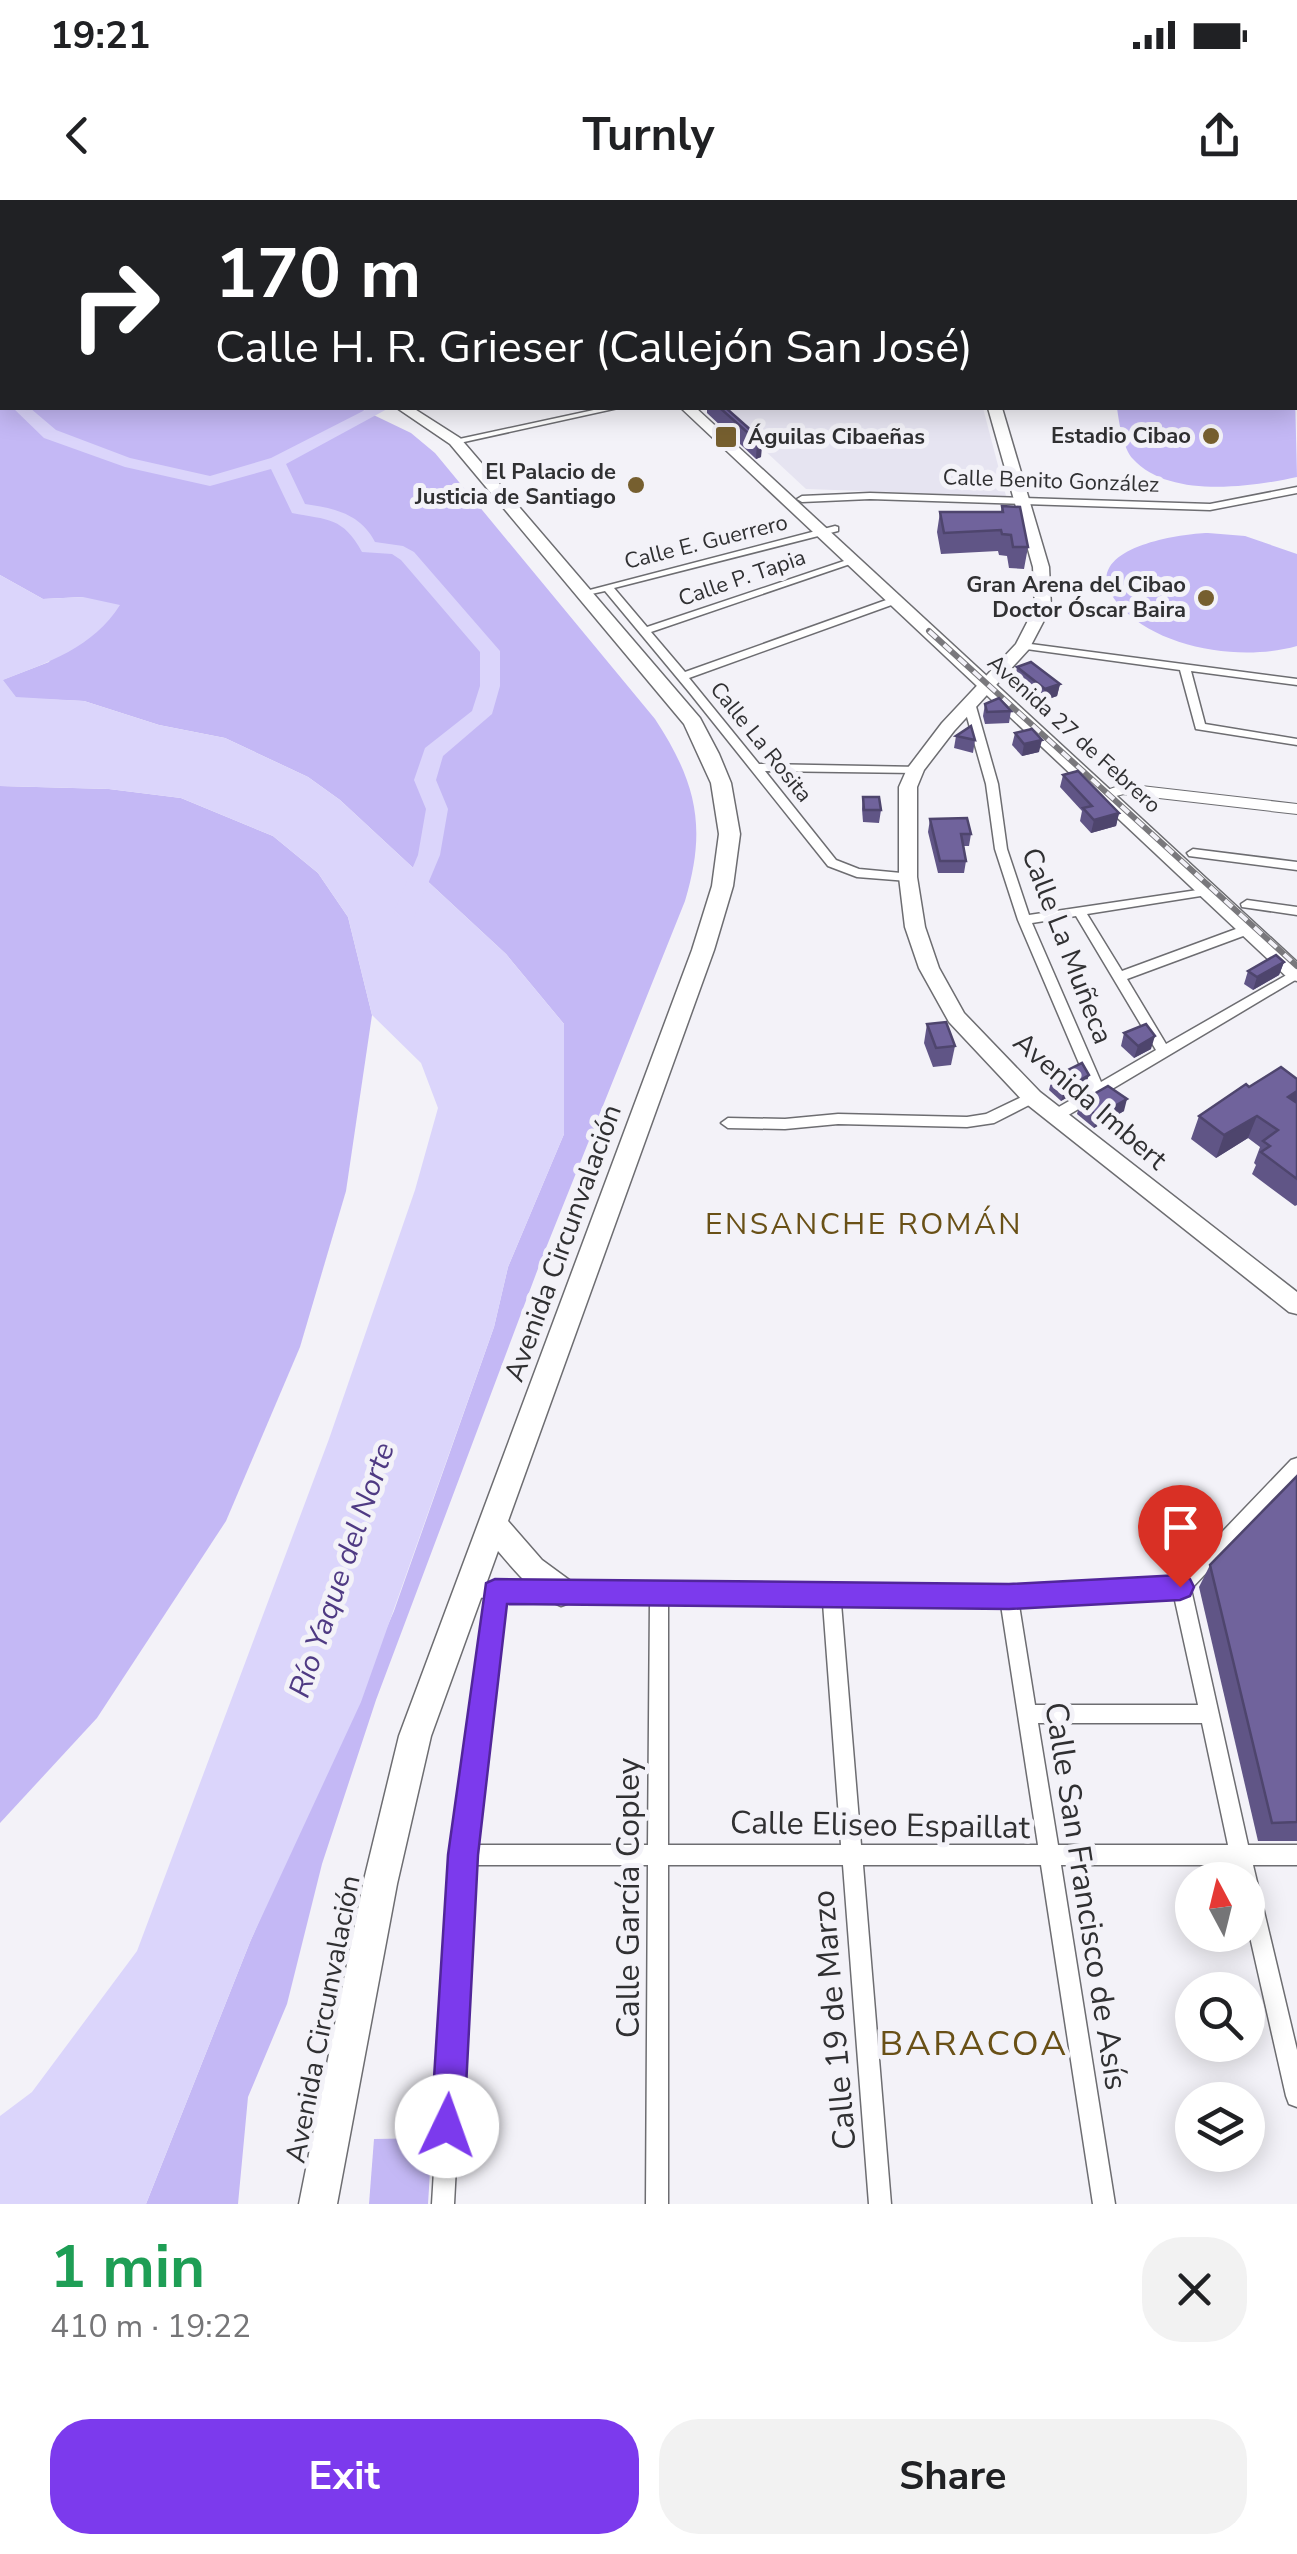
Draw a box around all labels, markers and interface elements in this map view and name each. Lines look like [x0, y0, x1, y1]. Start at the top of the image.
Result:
text: 19:21 [50, 10, 151, 61]
text: Turnly [582, 105, 715, 166]
icon: back [50, 108, 105, 163]
icon: share [1192, 108, 1247, 163]
text: 170 m [215, 226, 421, 322]
icon: right [50, 240, 180, 370]
text: Calle H. R. Grieser (Callejón San José) [215, 317, 973, 378]
place label: Estadio Cibao [1051, 421, 1191, 451]
place label: Águilas Cibaeñas [748, 422, 925, 452]
marker: Águilas Cibaeñas [713, 424, 739, 450]
marker: Estadio Cibao [1200, 425, 1222, 447]
place label: El Palacio de Justicia de Santiago [414, 457, 616, 512]
street label: Calle Benito González [942, 462, 1160, 500]
marker: El Palacio de Justicia de Santiago [625, 474, 647, 496]
street label: Calle E. Guerrero [621, 507, 791, 577]
street label: Calle P. Tapia [674, 542, 810, 614]
place label: Gran Arena del Cibao Doctor Óscar Baira [966, 570, 1186, 625]
marker: Gran Arena del Cibao Doctor Óscar Baira [1195, 587, 1217, 609]
street label: Avenida 27 de Febrero [981, 648, 1167, 820]
street label: Calle La Rosita [703, 675, 819, 809]
street label: Calle La Muñeca [1012, 842, 1122, 1050]
street label: Avenida Imbert [1005, 1024, 1175, 1179]
street label: Avenida Circunvalación [495, 1099, 631, 1387]
district label: ENSANCHE ROMÁN [705, 1204, 1023, 1245]
water label: Río Yaque del Norte [279, 1437, 405, 1703]
pin [1138, 1485, 1223, 1588]
icon: arrive [1153, 1500, 1208, 1555]
street label: Calle San Francisco de Asís [1034, 1699, 1138, 2093]
street label: Calle García Copley [607, 1757, 650, 2038]
street label: Calle Eliseo Espaillat [730, 1801, 1031, 1849]
north arrow [1175, 1862, 1265, 1952]
map controls [1175, 1862, 1265, 2172]
street label: Avenida Circunvalación [276, 1872, 370, 2166]
street label: Calle 19 de Marzo [801, 1888, 867, 2152]
button: search [1175, 1972, 1265, 2062]
district label: BARACOA [879, 2020, 1069, 2067]
position arrow [395, 2074, 499, 2178]
button: layers [1175, 2082, 1265, 2172]
text: 1 min [50, 2226, 205, 2308]
button: close [1142, 2237, 1247, 2342]
text: 410 m · 19:22 [50, 2305, 251, 2348]
button: Exit [50, 2419, 639, 2534]
button: Share [659, 2419, 1247, 2534]

